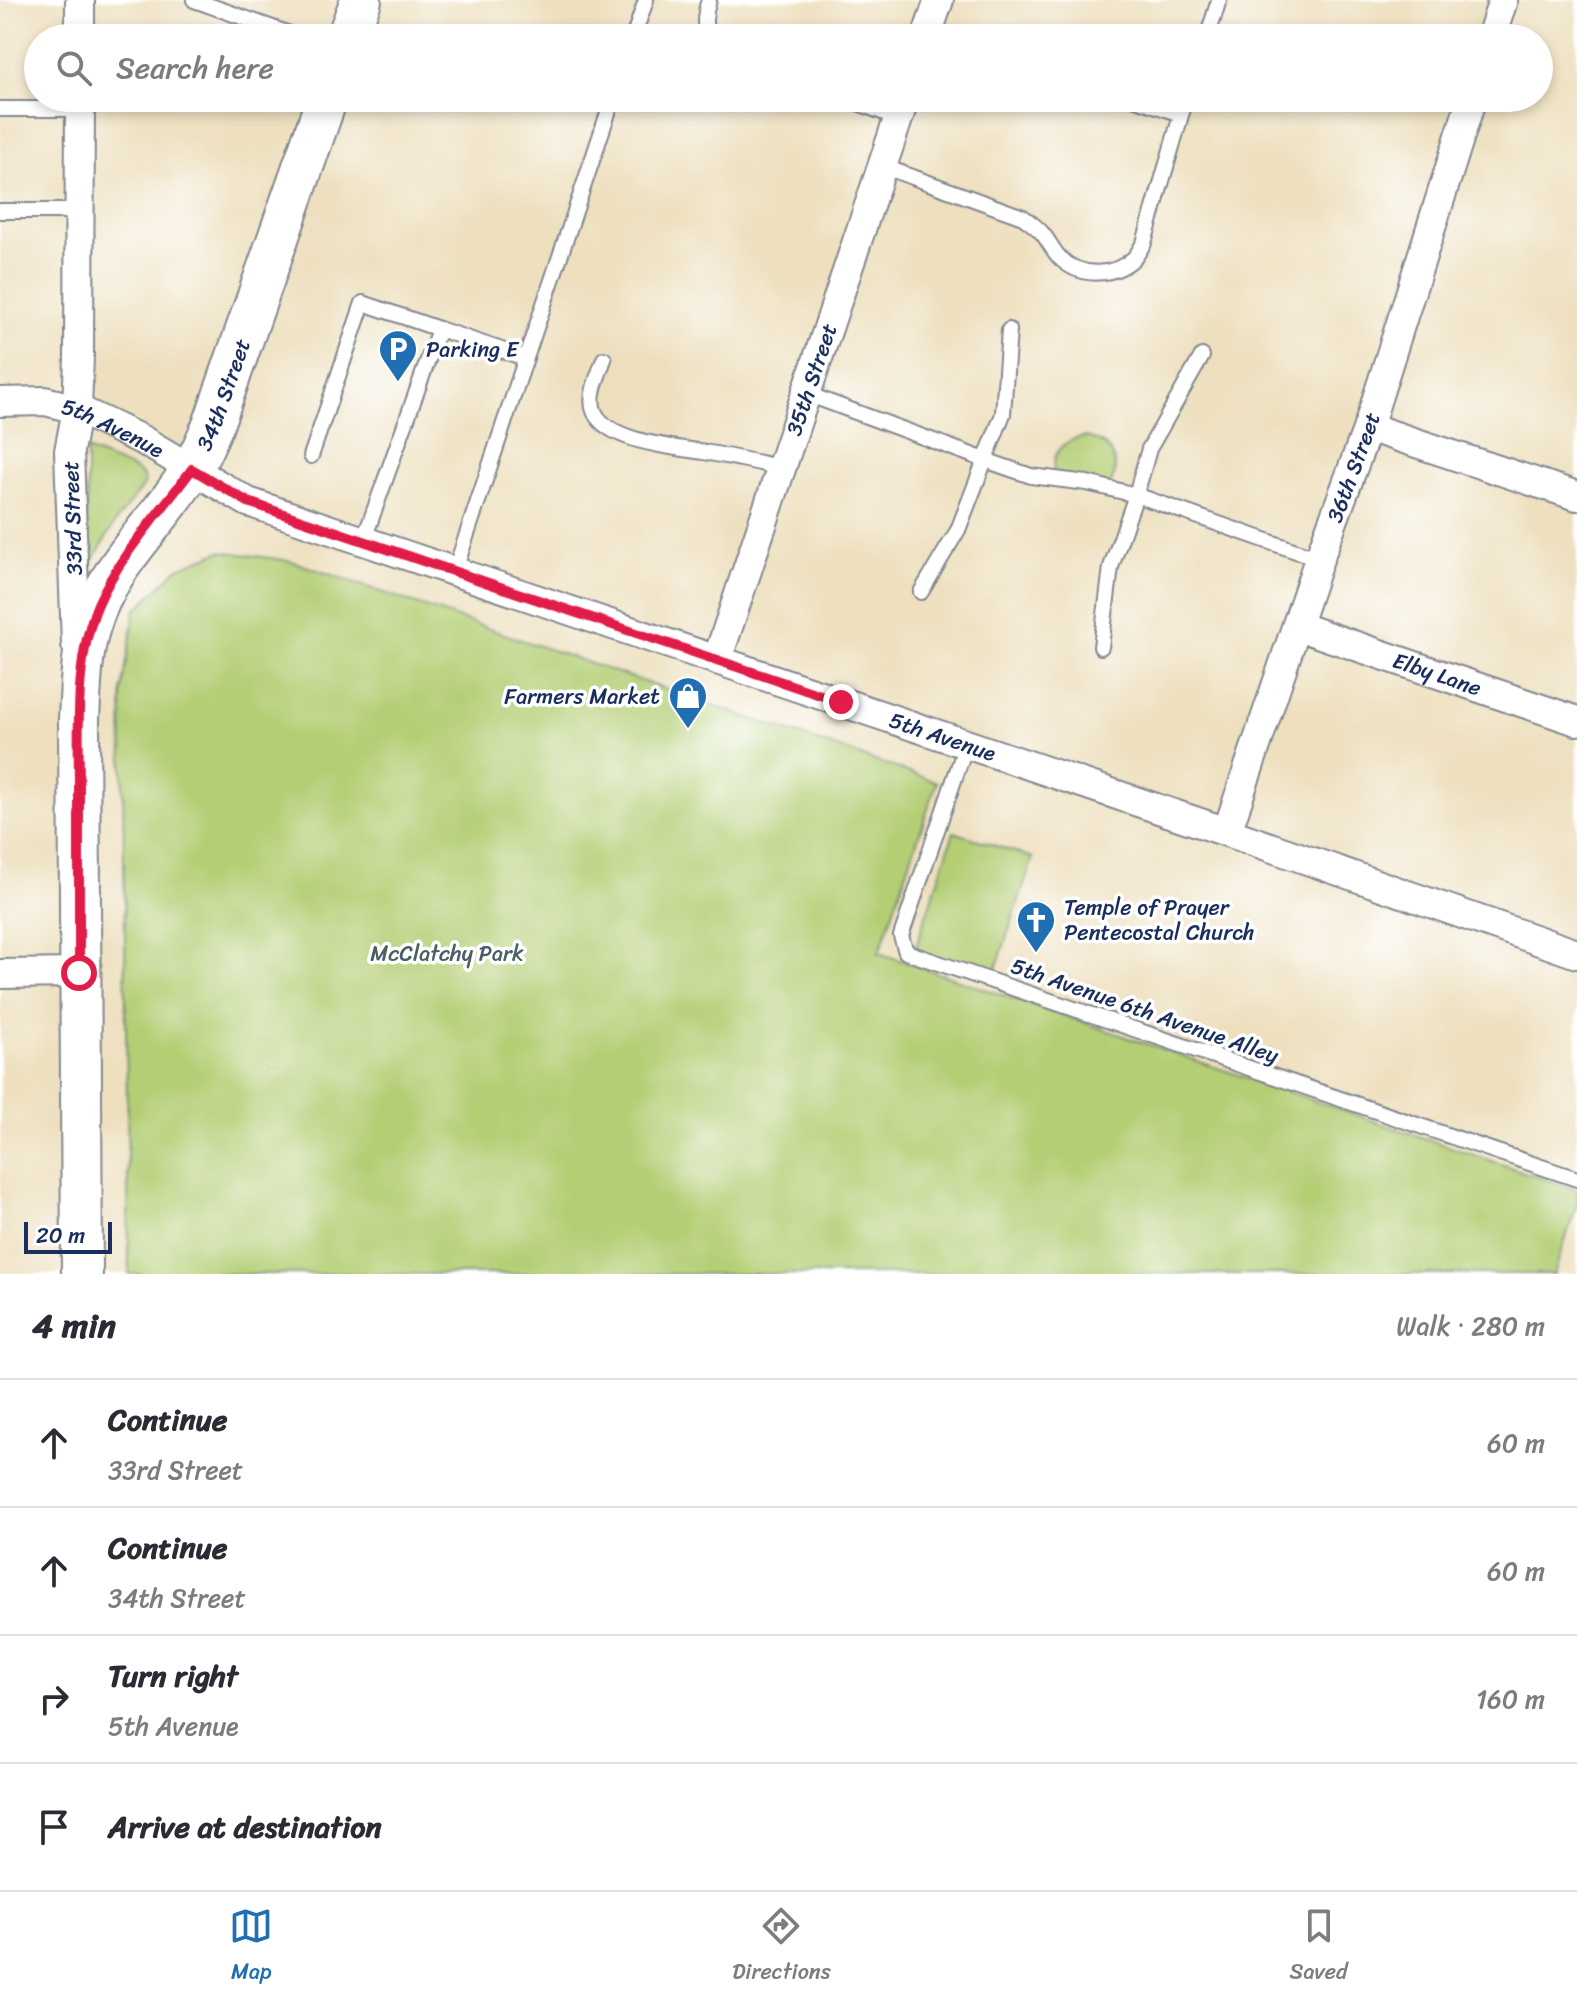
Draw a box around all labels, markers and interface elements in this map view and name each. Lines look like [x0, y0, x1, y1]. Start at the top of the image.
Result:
search box [24, 24, 1553, 112]
text: Search here [116, 41, 274, 95]
icon: search [52, 46, 96, 90]
street label: 35th Street [774, 318, 848, 441]
parking icon: Parking E [377, 328, 419, 383]
place label: Parking E [426, 330, 520, 369]
street label: 34th Street [185, 333, 262, 457]
street label: 5th Avenue [57, 387, 172, 469]
street label: 36th Street [1315, 407, 1392, 528]
street label: 33rd Street [51, 460, 94, 576]
street label: Elby Lane [1387, 641, 1487, 707]
shop icon: Farmers Market [667, 675, 709, 730]
place label: Farmers Market [504, 677, 660, 716]
route end [823, 684, 859, 720]
street label: 5th Avenue [884, 701, 1002, 773]
place label: Temple of Prayer Pentecostal Church [1064, 888, 1255, 952]
church icon: Temple of Prayer Pentecostal Church [1015, 899, 1057, 954]
park label: McClatchy Park [370, 934, 524, 973]
street label: 5th Avenue 6th Avenue Alley [1006, 946, 1285, 1075]
route start [61, 955, 97, 991]
text: 20 m [36, 1216, 85, 1255]
scale bar [24, 1218, 112, 1254]
text: 4 min [32, 1296, 116, 1356]
text: Walk · 280 m [1396, 1303, 1545, 1349]
text: Continue [108, 1393, 227, 1447]
text: 60 m [1487, 1420, 1545, 1466]
icon: ahead [32, 1421, 76, 1465]
text: 33rd Street [108, 1447, 243, 1493]
text: Continue [108, 1521, 227, 1575]
text: 60 m [1487, 1548, 1545, 1594]
icon: ahead [32, 1549, 76, 1593]
text: 34th Street [108, 1575, 246, 1621]
text: Turn right [108, 1649, 238, 1703]
text: 160 m [1476, 1676, 1545, 1722]
icon: right [32, 1677, 76, 1721]
text: 5th Avenue [108, 1703, 239, 1749]
text: Arrive at destination [108, 1800, 382, 1854]
icon: arrive [32, 1805, 76, 1849]
tab: Map [229, 1904, 273, 1991]
tab: Directions [732, 1904, 831, 1991]
tab: Saved [1290, 1904, 1348, 1991]

